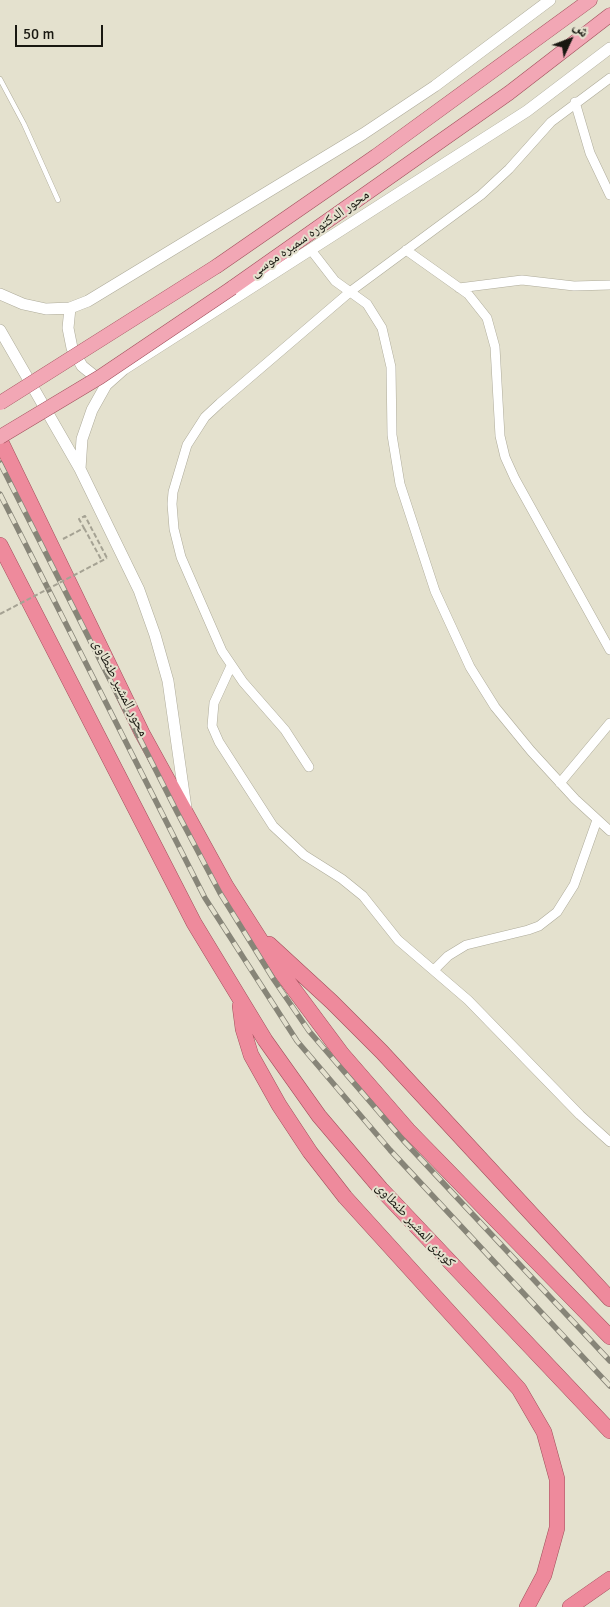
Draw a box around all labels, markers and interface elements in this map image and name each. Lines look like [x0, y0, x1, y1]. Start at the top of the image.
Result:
scale bar [18, 15, 105, 47]
north arrow [545, 15, 595, 65]
text: ش [570, 18, 593, 41]
text: 50 m [23, 25, 54, 43]
street label: محور الدكتوره سميره موسى [247, 187, 373, 281]
street label: محور المشير طنطاوى [88, 637, 152, 739]
street label: كوبرى المشير طنطاوى [371, 1179, 459, 1271]

